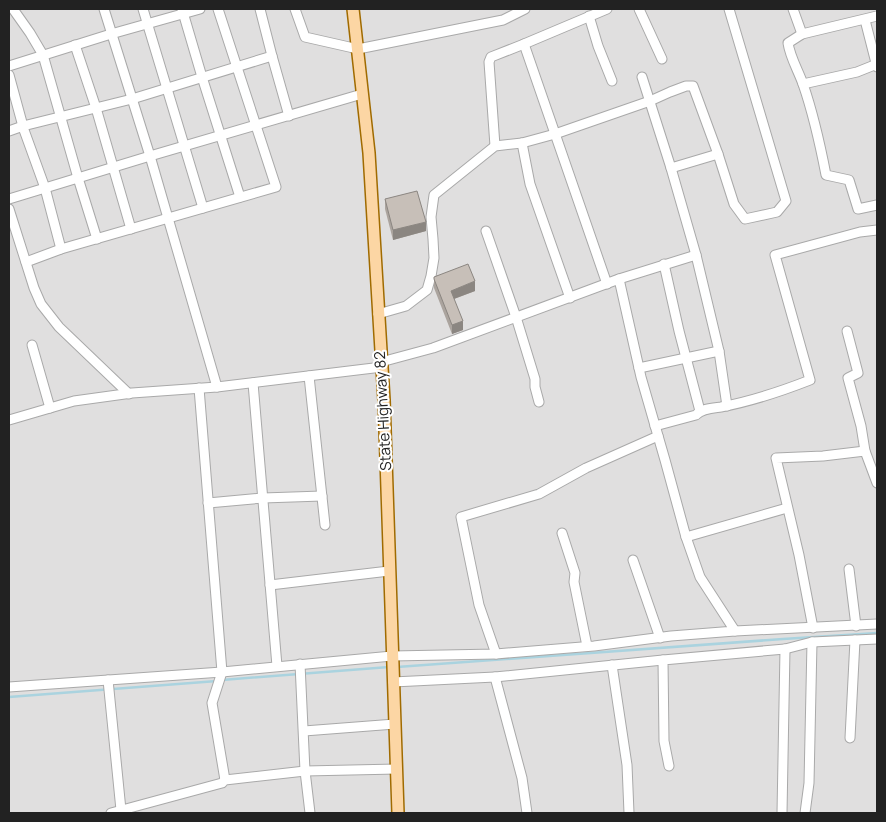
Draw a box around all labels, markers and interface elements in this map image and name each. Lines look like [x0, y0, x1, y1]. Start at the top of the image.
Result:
street label: State Highway 82 [369, 351, 396, 471]

